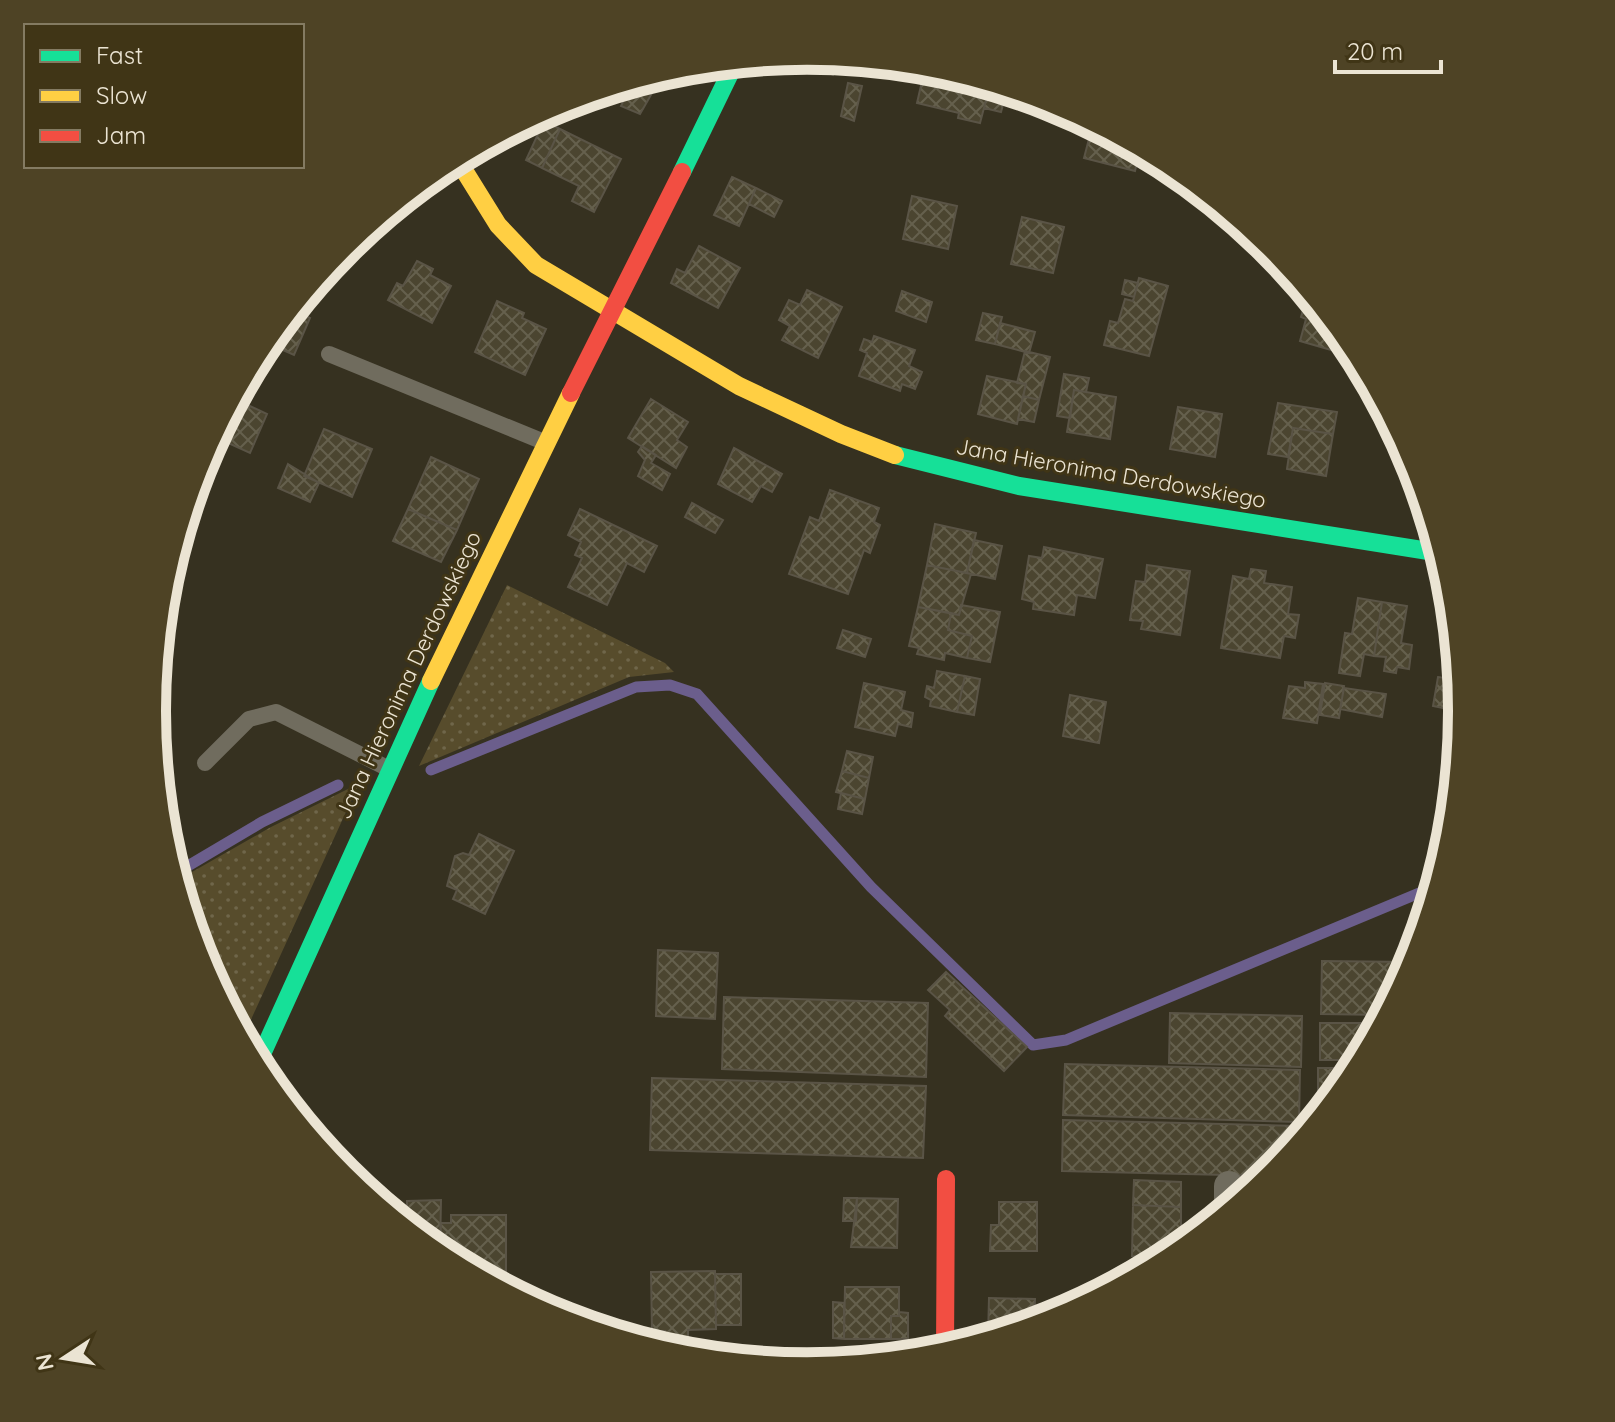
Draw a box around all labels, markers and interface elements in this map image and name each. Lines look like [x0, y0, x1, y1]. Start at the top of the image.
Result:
legend [24, 24, 304, 168]
scale bar [1335, 24, 1441, 74]
text: 20 m [1347, 36, 1403, 66]
text: Fast [96, 40, 143, 70]
text: Slow [96, 80, 147, 110]
text: Jam [96, 120, 146, 150]
street label: Jana Hieronima Derdowskiego [954, 432, 1268, 514]
street label: Jana Hieronima Derdowskiego [329, 527, 487, 823]
north arrow [24, 1318, 104, 1398]
text: N [29, 1351, 60, 1373]

